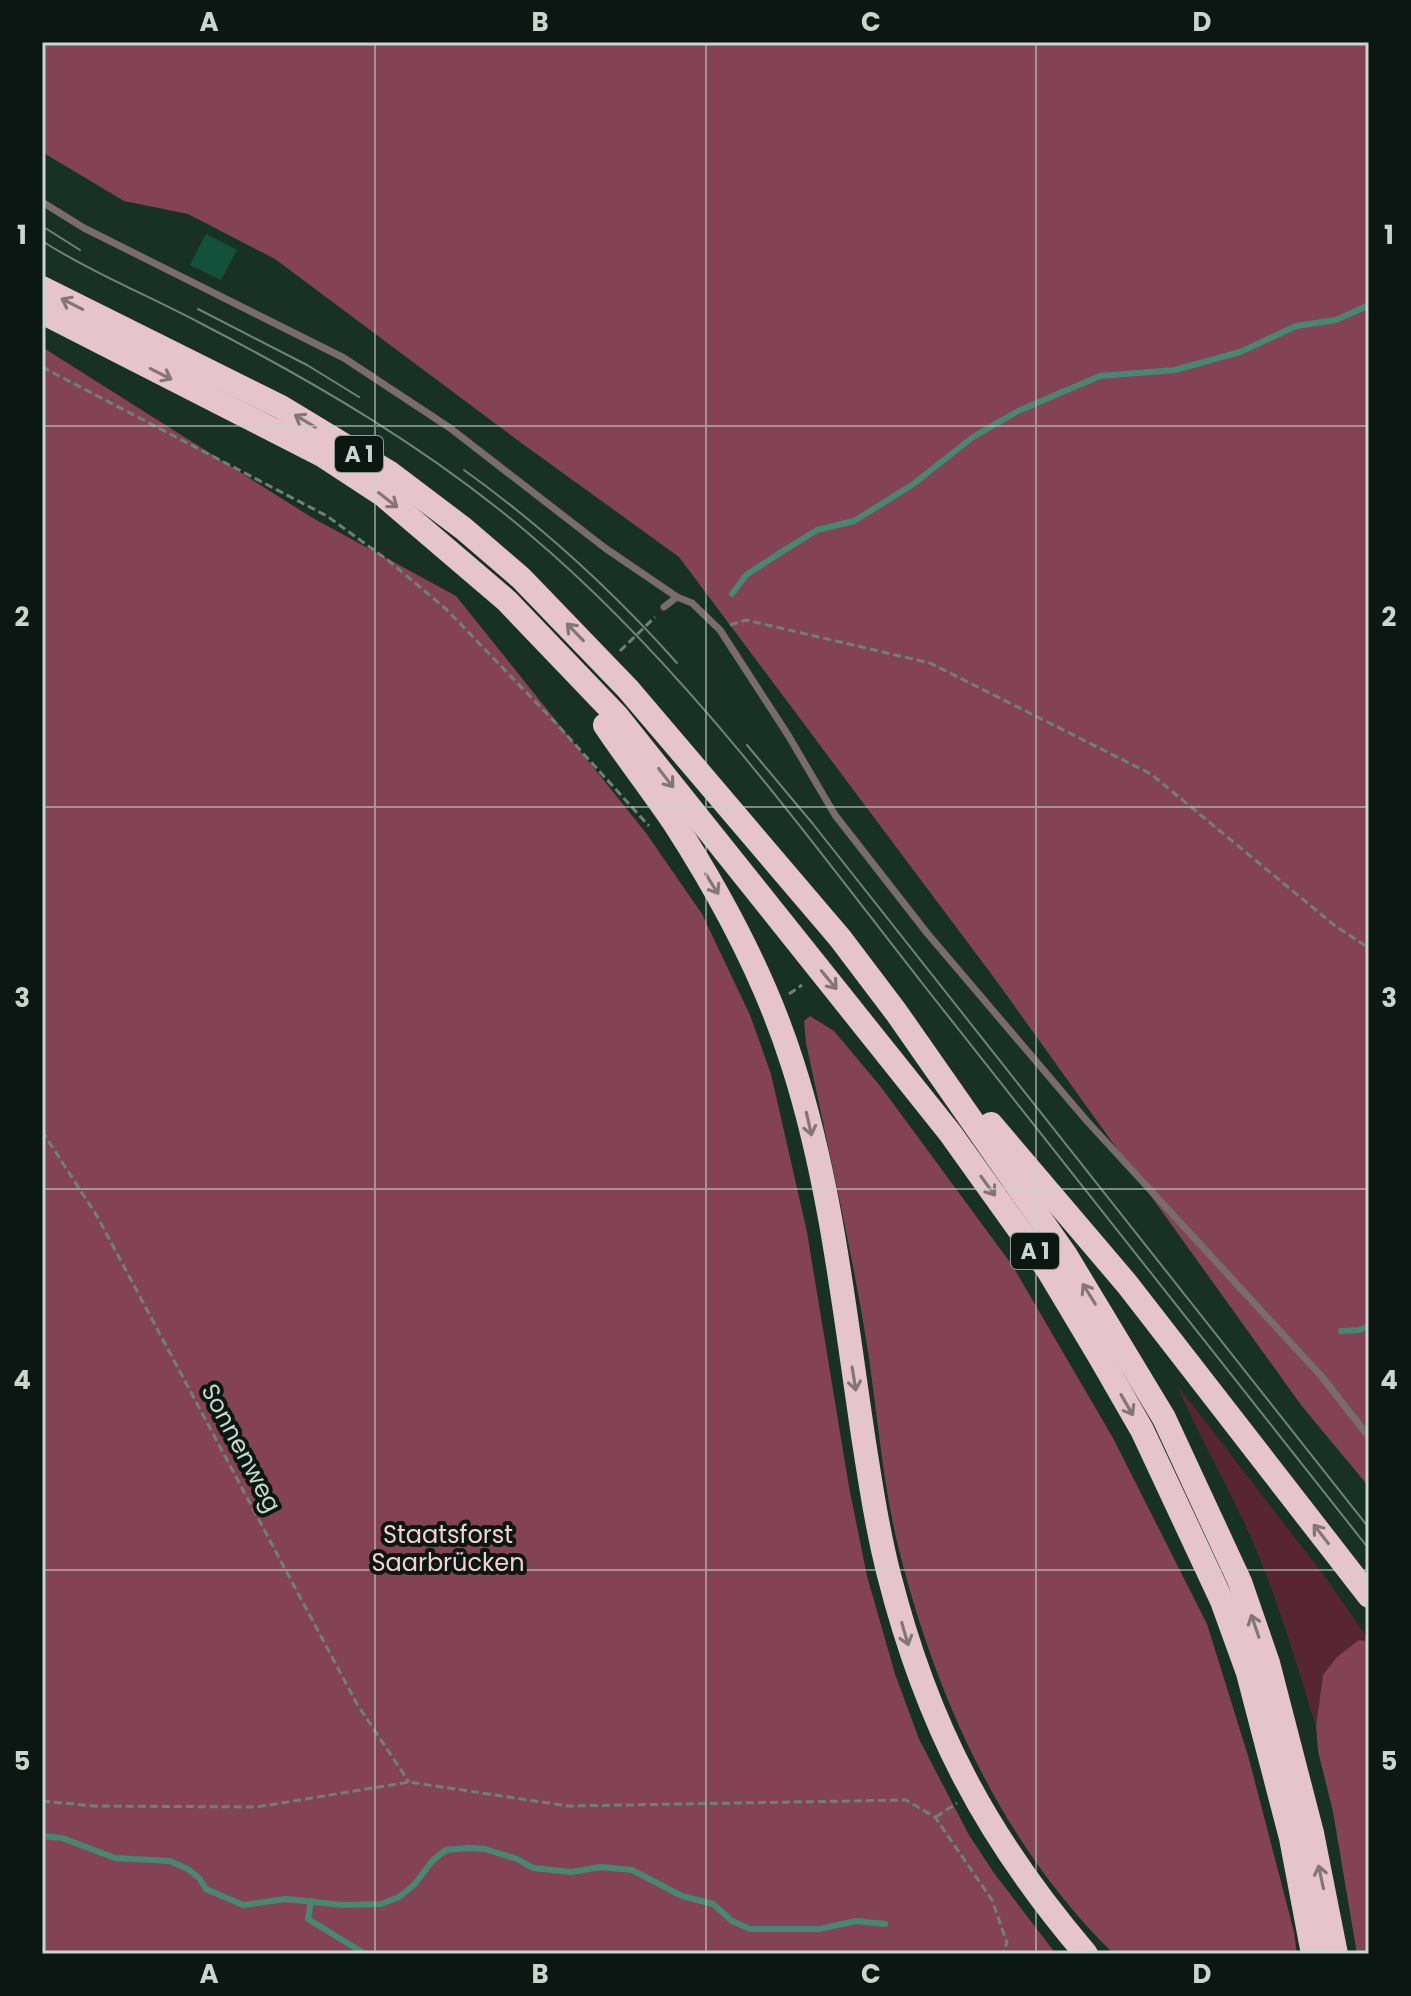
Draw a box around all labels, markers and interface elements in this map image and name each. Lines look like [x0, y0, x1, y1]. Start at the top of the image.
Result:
text: A [199, 4, 219, 40]
text: B [531, 4, 549, 40]
text: C [861, 4, 881, 40]
text: D [1193, 4, 1212, 40]
text: 1 [17, 217, 27, 253]
text: 1 [1384, 217, 1394, 253]
one-way arrow [61, 296, 85, 311]
one-way arrow [149, 366, 173, 382]
one-way arrow [294, 413, 317, 429]
road number: A 1 [335, 436, 383, 472]
one-way arrow [377, 491, 398, 508]
text: 2 [15, 599, 30, 635]
text: 2 [1382, 599, 1397, 635]
one-way arrow [565, 622, 584, 642]
one-way arrow [657, 767, 674, 788]
one-way arrow [704, 872, 720, 895]
one-way arrow [819, 970, 837, 991]
text: 3 [14, 980, 30, 1016]
text: 3 [1381, 980, 1397, 1016]
one-way arrow [802, 1110, 817, 1136]
one-way arrow [979, 1175, 996, 1196]
road number: A 1 [1011, 1233, 1059, 1269]
one-way arrow [1081, 1283, 1097, 1306]
text: 4 [13, 1362, 31, 1398]
text: 4 [1380, 1362, 1398, 1398]
one-way arrow [848, 1366, 863, 1392]
street label: Sonnenweg [194, 1378, 289, 1518]
one-way arrow [1119, 1393, 1135, 1416]
park label: Staatsforst Saarbrücken [371, 1518, 525, 1579]
one-way arrow [1312, 1524, 1330, 1545]
one-way arrow [1247, 1614, 1262, 1639]
one-way arrow [899, 1621, 914, 1646]
text: 5 [14, 1743, 30, 1779]
text: 5 [1381, 1743, 1397, 1779]
one-way arrow [1313, 1865, 1328, 1891]
text: A [199, 1956, 219, 1992]
text: B [531, 1956, 549, 1992]
text: C [861, 1956, 881, 1992]
text: D [1193, 1956, 1212, 1992]

